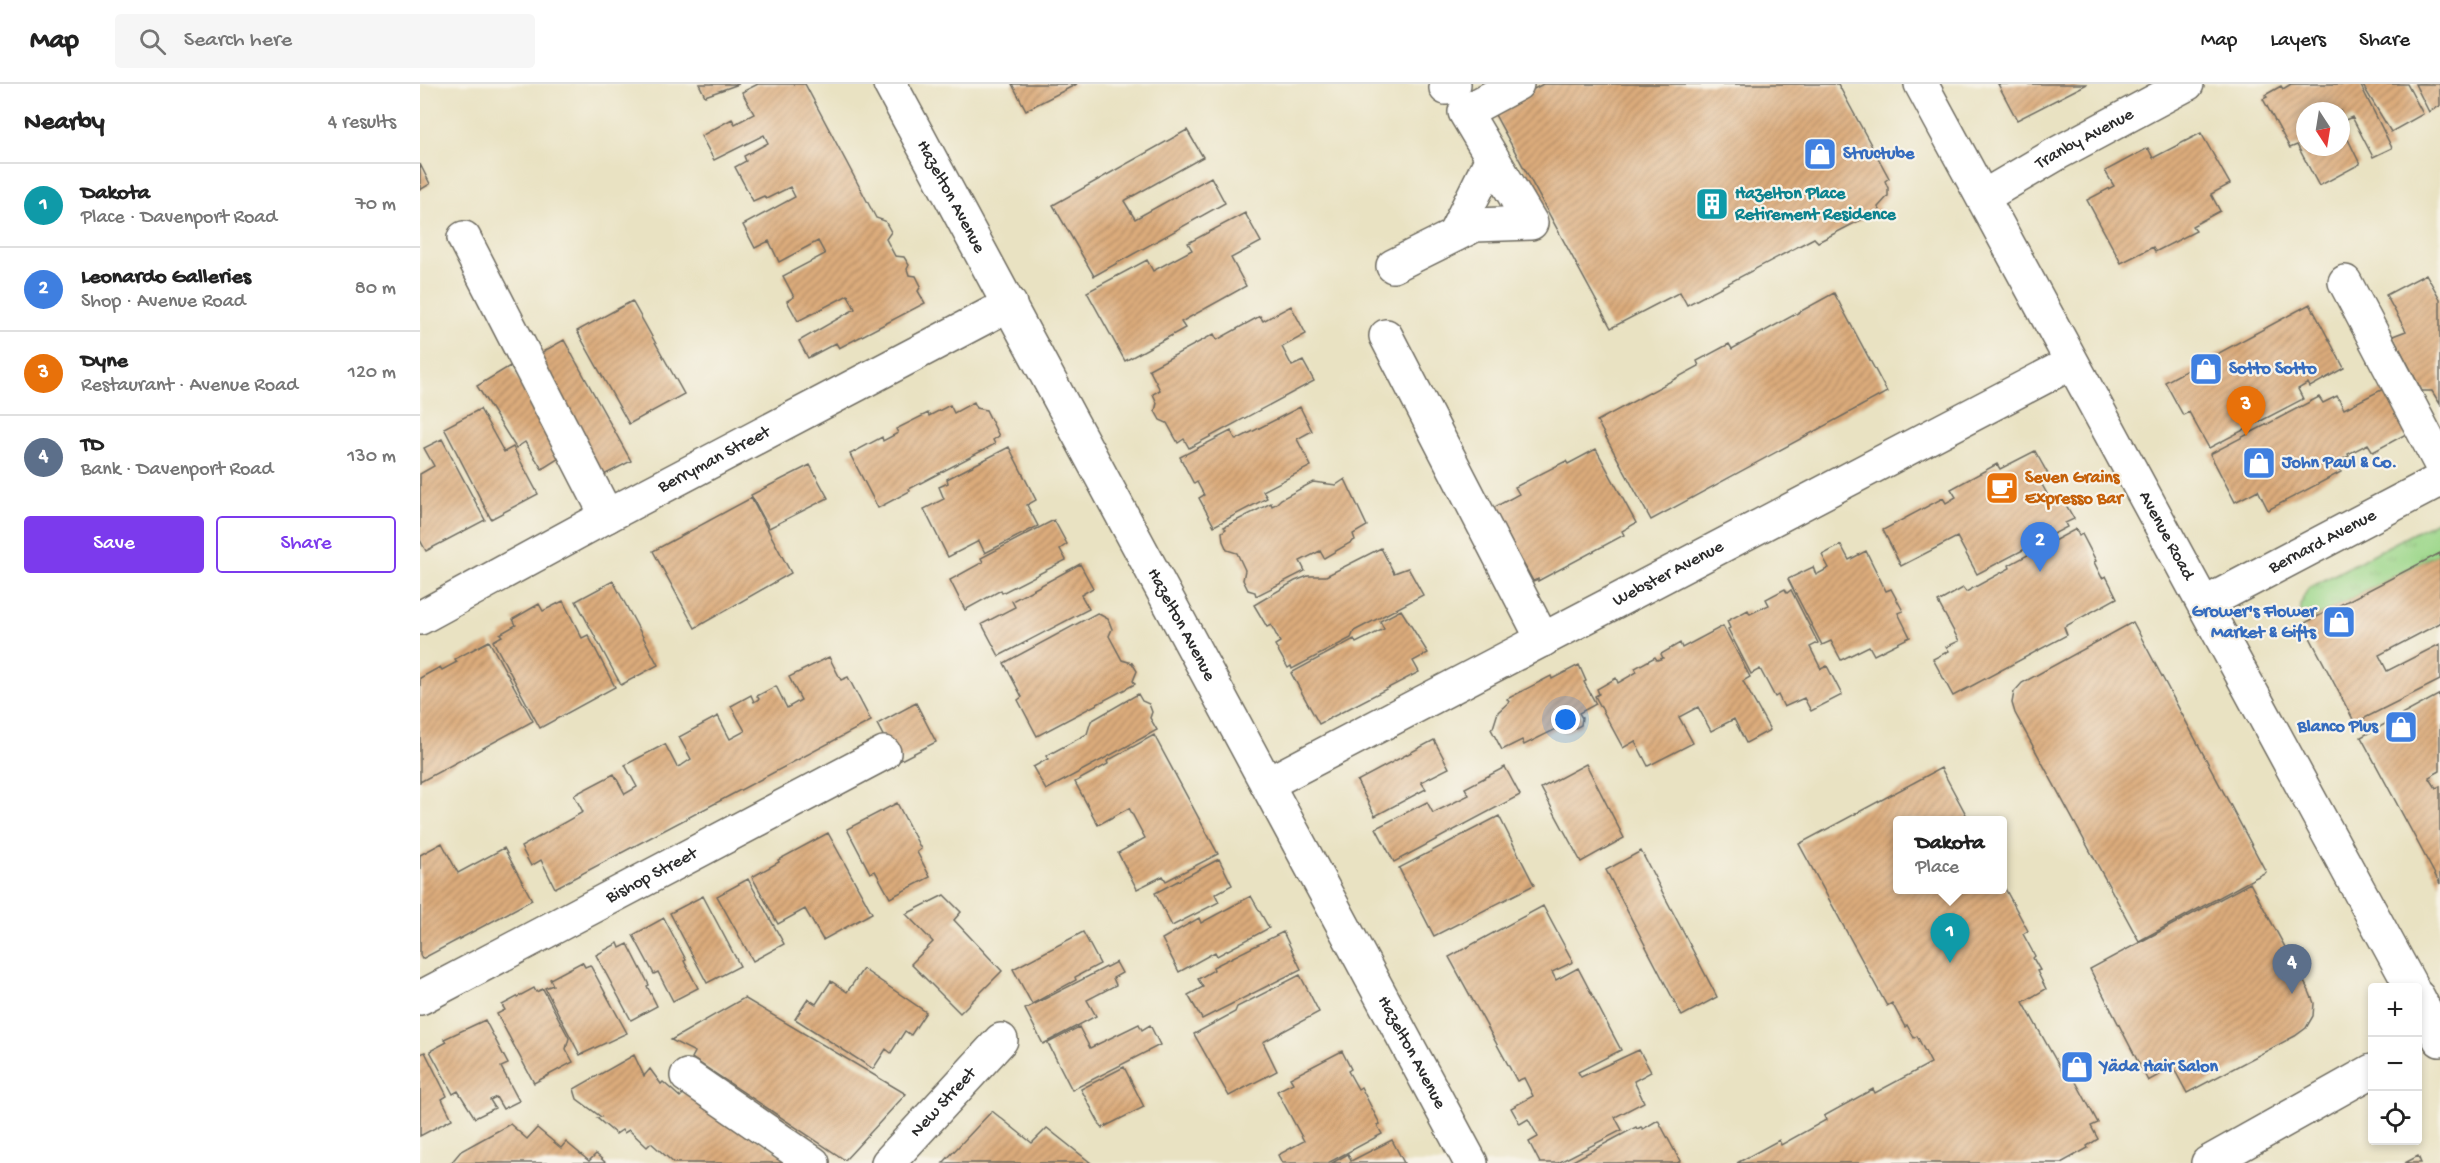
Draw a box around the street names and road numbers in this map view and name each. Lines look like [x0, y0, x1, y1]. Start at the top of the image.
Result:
street label: Tranby Avenue [2031, 104, 2138, 175]
street label: Hazelton Avenue [912, 137, 990, 257]
street label: Berryman Street [654, 421, 775, 498]
street label: Avenue Road [2134, 488, 2200, 585]
street label: Bernard Avenue [2264, 504, 2381, 579]
street label: Webster Avenue [1609, 536, 1728, 612]
street label: Hazelton Avenue [1142, 565, 1220, 685]
street label: Bishop Street [602, 842, 702, 909]
street label: Hazelton Avenue [1373, 992, 1451, 1113]
street label: New Street [906, 1062, 982, 1142]

